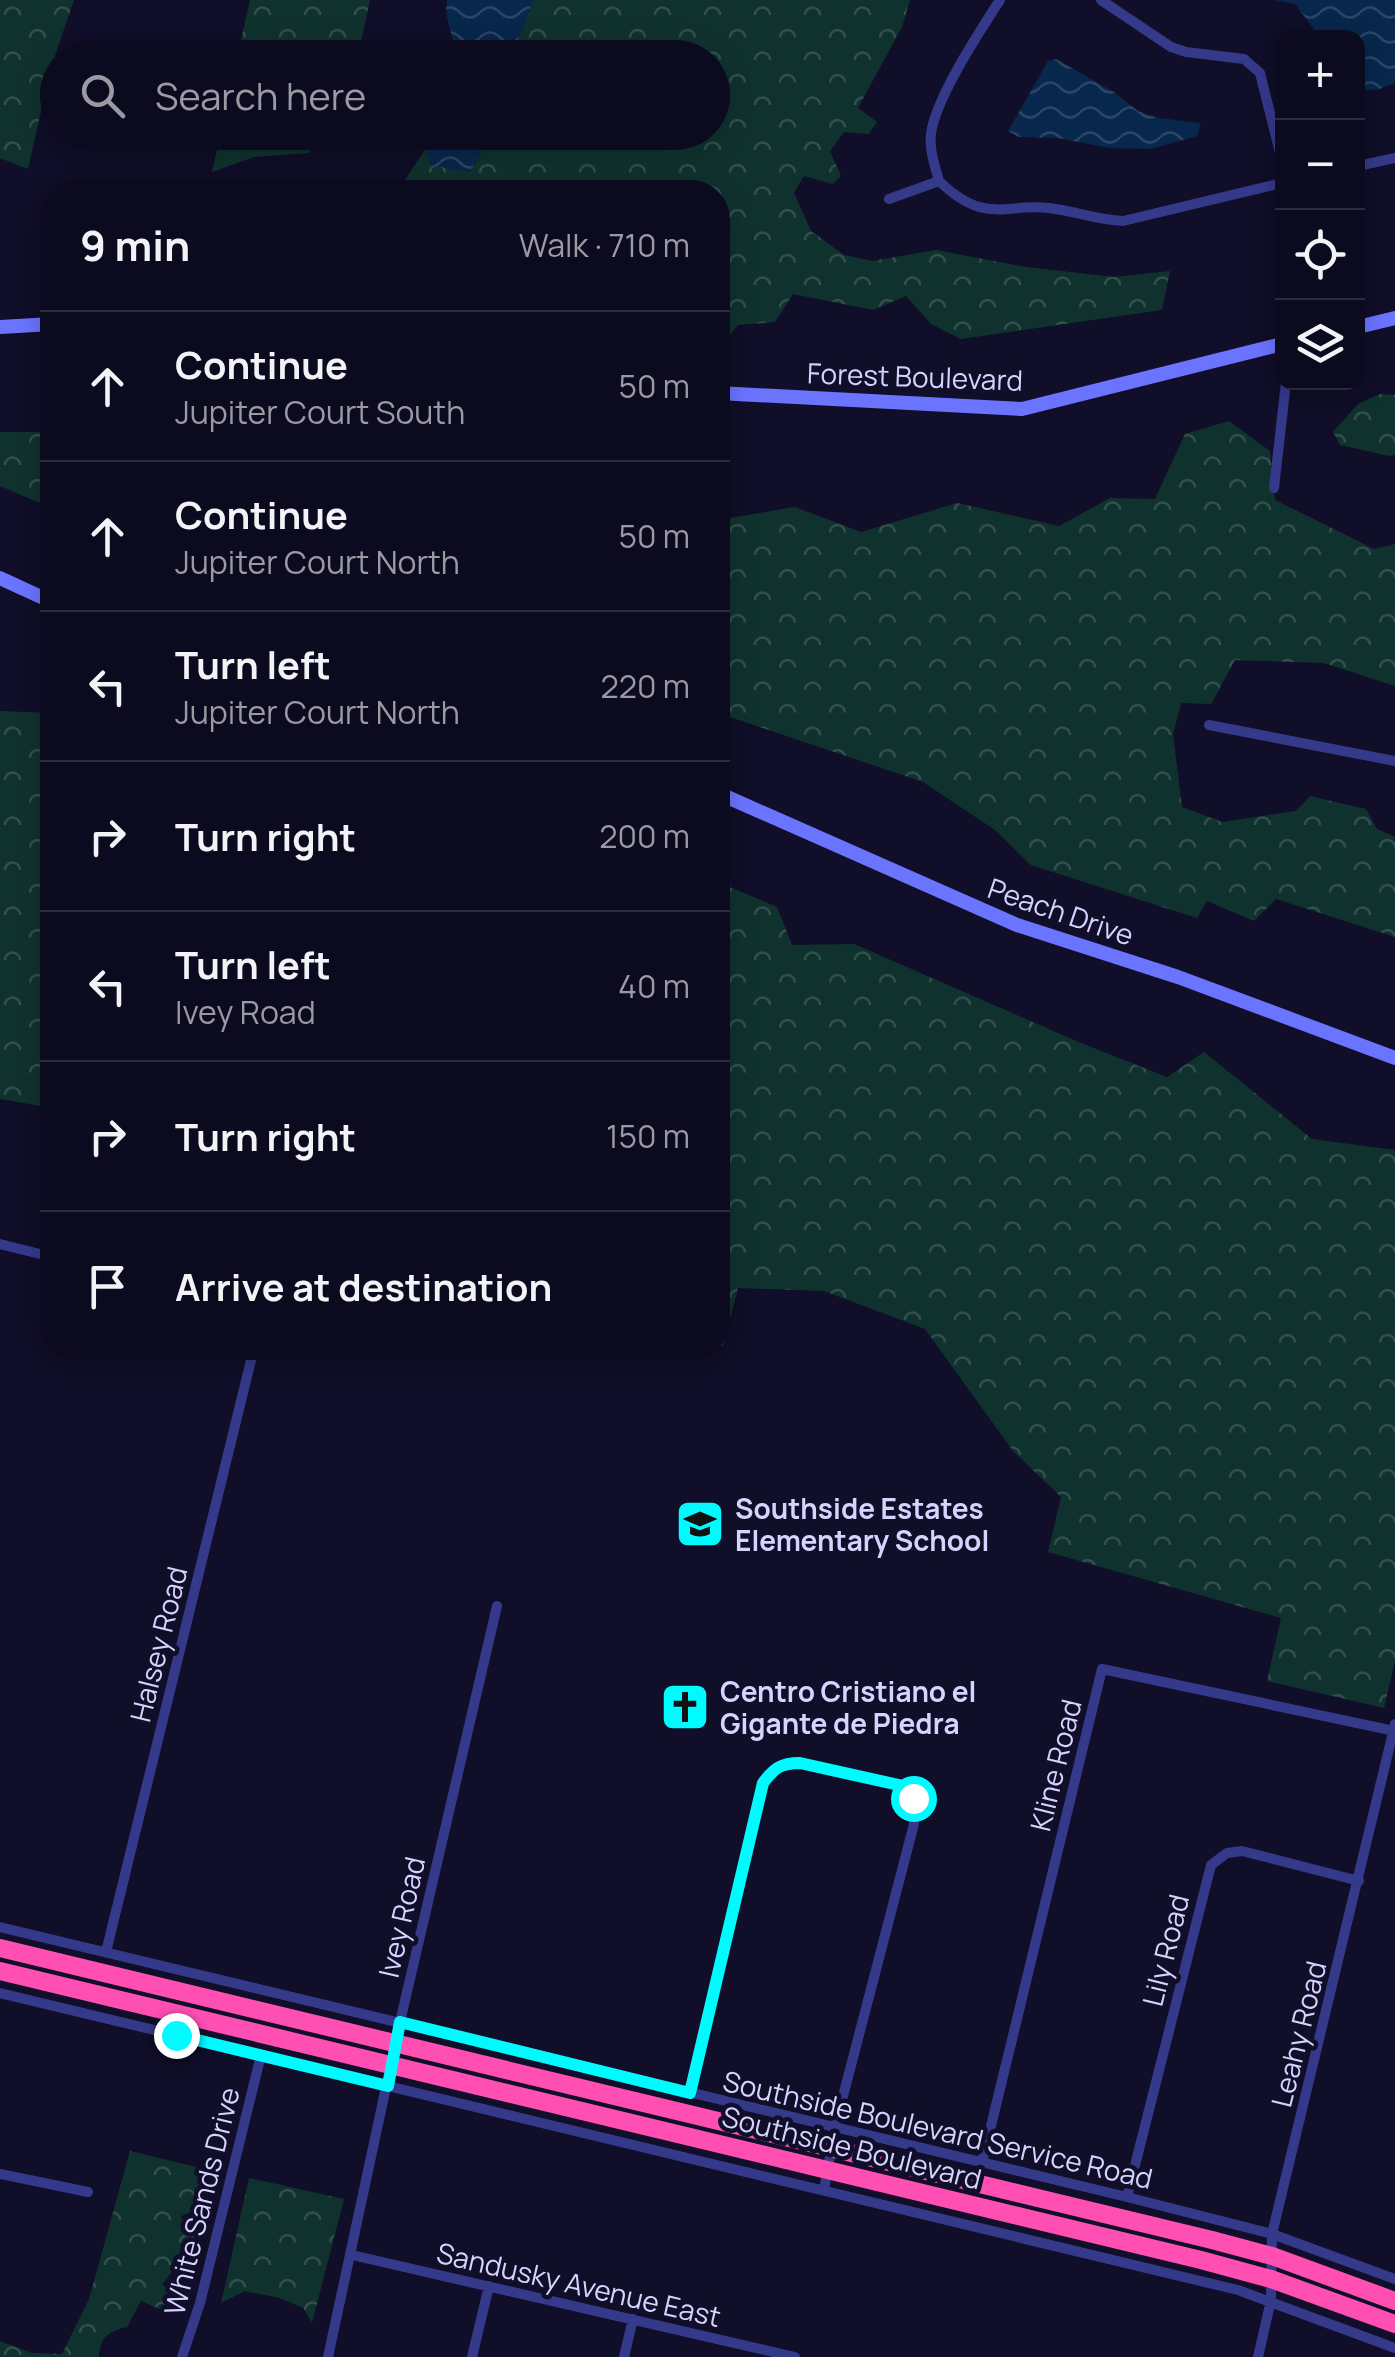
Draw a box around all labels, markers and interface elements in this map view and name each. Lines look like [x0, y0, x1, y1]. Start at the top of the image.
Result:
map controls [1275, 30, 1365, 390]
button: + [1275, 30, 1365, 120]
search box [40, 40, 730, 150]
icon: search [75, 68, 130, 123]
text: Search here [155, 69, 366, 121]
button: − [1275, 120, 1365, 210]
button: locate [1275, 210, 1365, 300]
text: 9 min [80, 216, 190, 274]
text: Walk · 710 m [519, 223, 690, 267]
button: layers [1275, 300, 1365, 390]
text: Continue [175, 338, 348, 390]
street label: Forest Boulevard [806, 353, 1024, 399]
icon: ahead [80, 359, 135, 414]
text: 50 m [618, 364, 690, 408]
text: Jupiter Court South [175, 390, 465, 434]
text: Continue [175, 488, 348, 540]
icon: ahead [80, 509, 135, 564]
text: 50 m [618, 514, 690, 558]
text: Jupiter Court North [175, 540, 460, 584]
text: Turn left [175, 638, 331, 690]
icon: left [80, 659, 135, 714]
text: 220 m [600, 664, 690, 708]
text: Jupiter Court North [175, 690, 460, 734]
icon: right [80, 809, 135, 864]
text: Turn right [175, 810, 356, 862]
text: 200 m [599, 814, 690, 858]
street label: Peach Drive [983, 868, 1139, 954]
text: Turn left [175, 938, 331, 990]
icon: left [80, 959, 135, 1014]
text: 40 m [618, 964, 690, 1008]
text: Ivey Road [175, 990, 316, 1034]
icon: right [80, 1109, 135, 1164]
text: Turn right [175, 1110, 356, 1162]
text: 150 m [606, 1114, 690, 1158]
icon: arrive [80, 1259, 135, 1314]
text: Arrive at destination [175, 1260, 552, 1312]
place label: Southside Estates Elementary School [735, 1489, 989, 1559]
school or university icon: Southside Estates Elementary School [674, 1498, 726, 1550]
street label: Halsey Road [120, 1562, 196, 1726]
place label: Centro Cristiano el Gigante de Piedra [720, 1672, 976, 1742]
church icon: Centro Cristiano el Gigante de Piedra [659, 1681, 711, 1733]
street label: Kline Road [1020, 1695, 1090, 1835]
route start [891, 1776, 937, 1822]
street label: Ivey Road [369, 1853, 433, 1981]
street label: Lily Road [1133, 1890, 1197, 2010]
street label: Leahy Road [1262, 1957, 1334, 2111]
route end [154, 2013, 200, 2059]
street label: Southside Boulevard Service Road [720, 2063, 1156, 2195]
street label: White Sands Drive [154, 2083, 248, 2319]
street label: Southside Boulevard [719, 2099, 985, 2195]
street label: Sandusky Avenue East [433, 2233, 725, 2335]

